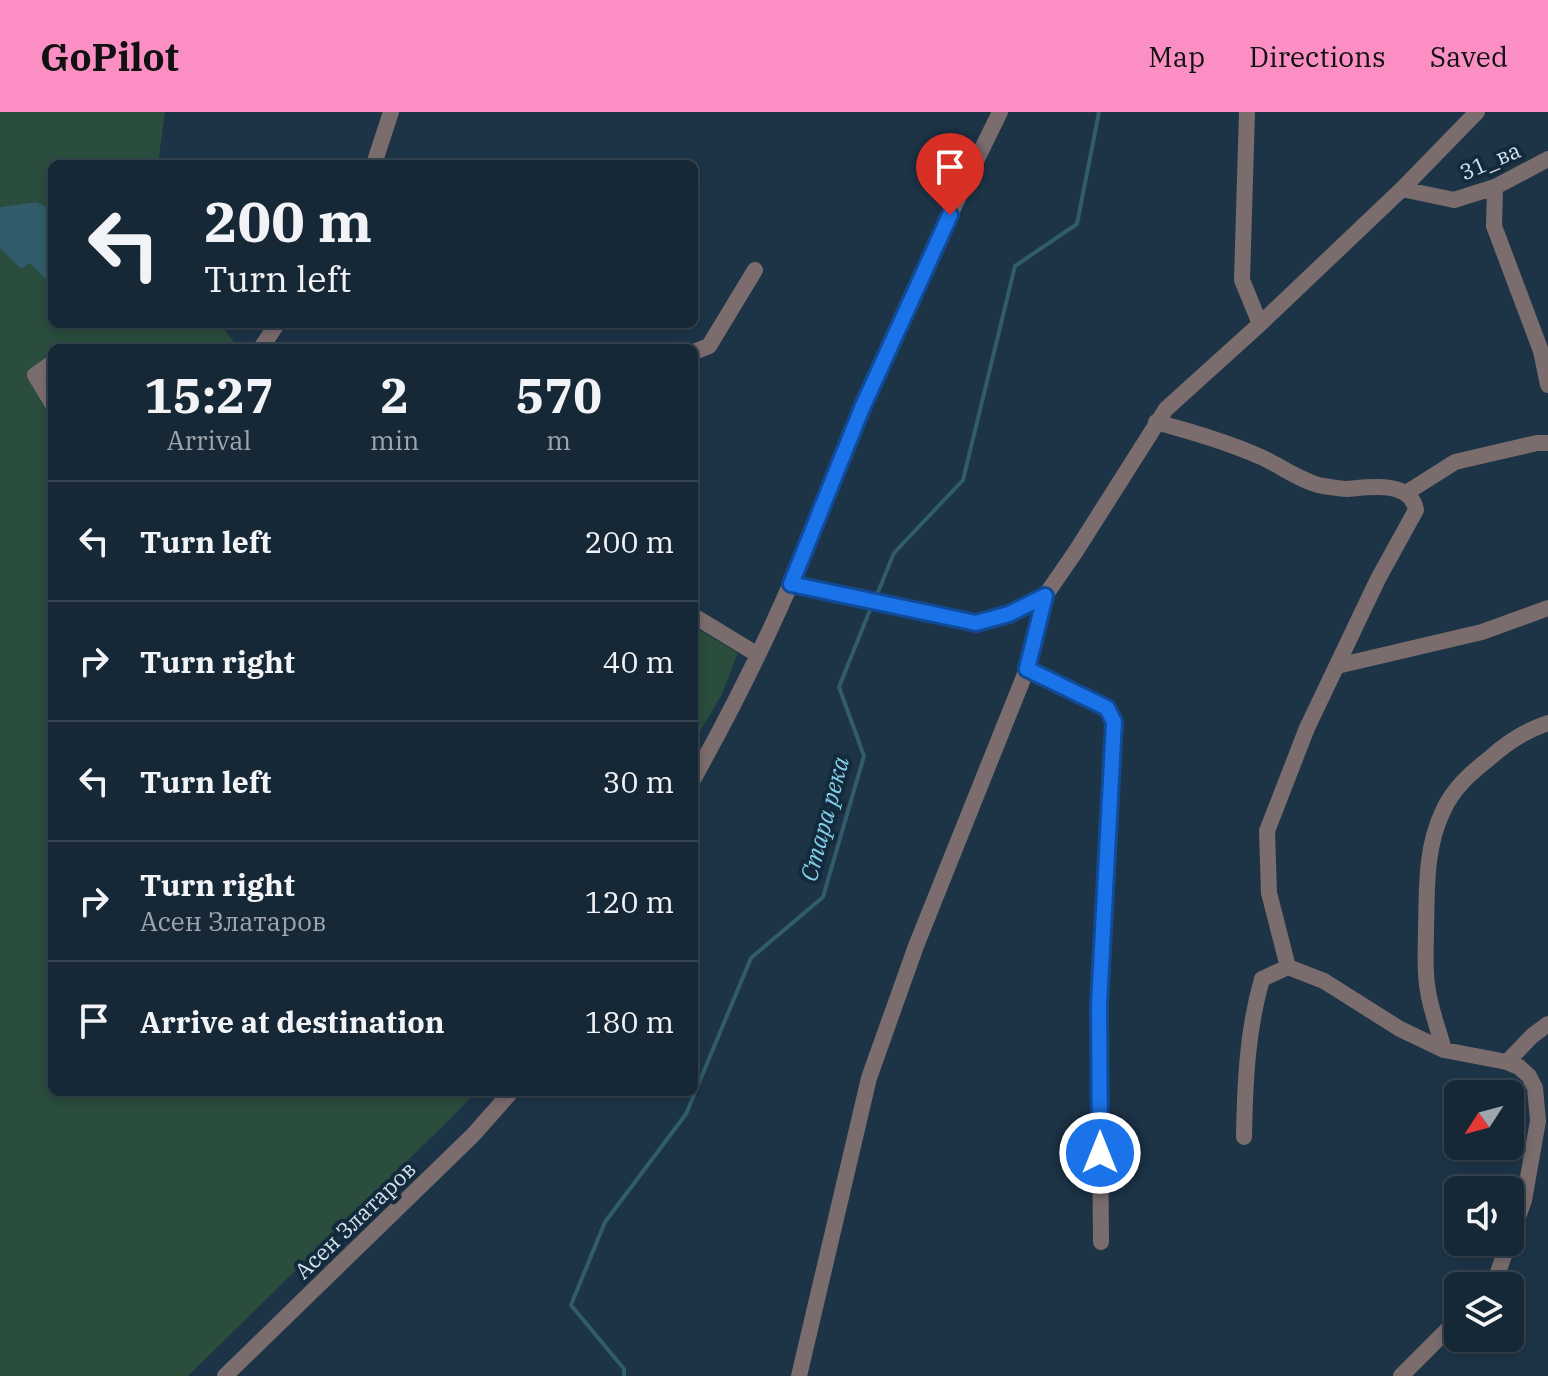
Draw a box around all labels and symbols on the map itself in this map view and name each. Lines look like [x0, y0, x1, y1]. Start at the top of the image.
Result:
pin [916, 133, 984, 215]
street label: 31_ва [1455, 135, 1525, 186]
water label: Стара река [792, 753, 856, 885]
north arrow [1444, 1080, 1524, 1160]
position arrow [1058, 1111, 1142, 1195]
street label: Асен Златаров [288, 1154, 421, 1285]

